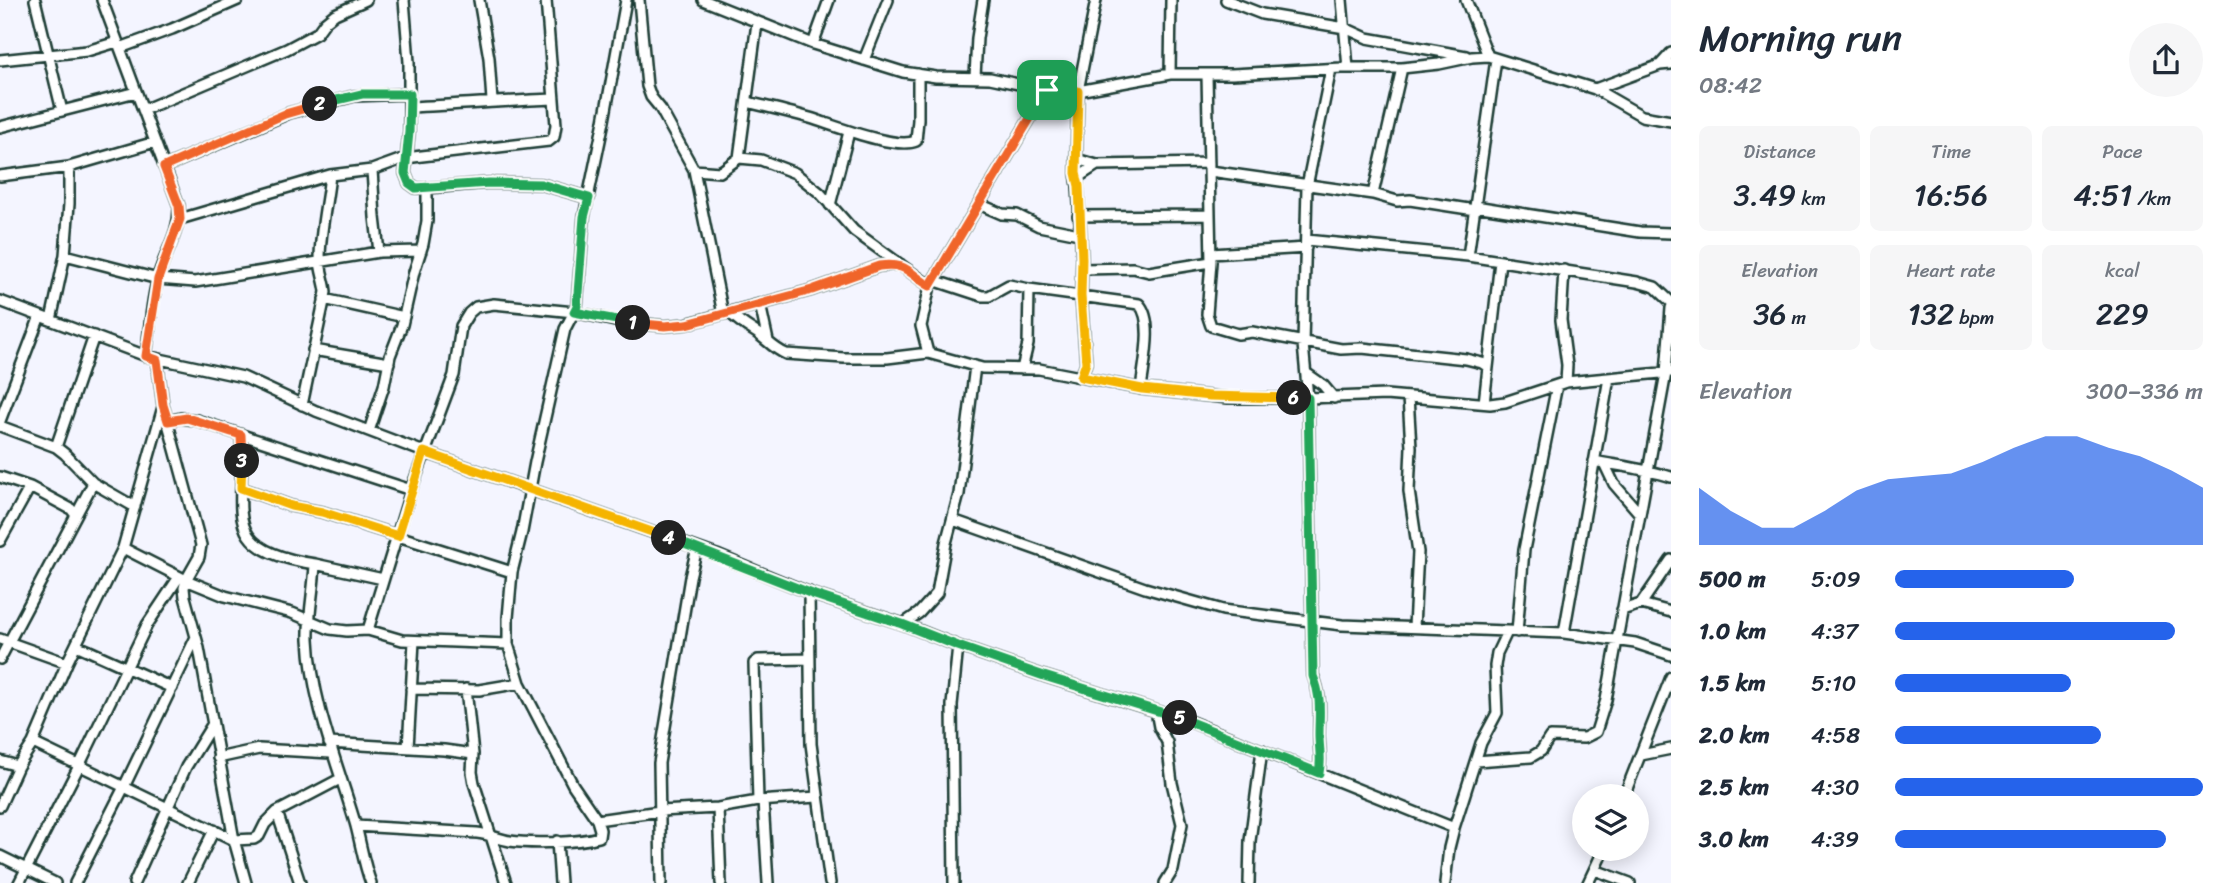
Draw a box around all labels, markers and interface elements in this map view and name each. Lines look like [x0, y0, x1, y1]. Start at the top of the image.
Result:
text: Morning run [1699, 5, 1902, 72]
button: share [2129, 23, 2203, 97]
pin [1017, 60, 1077, 120]
text: 08:42 [1699, 65, 1762, 106]
icon: arrive [1028, 71, 1066, 109]
pin: 2 [302, 86, 338, 122]
text: 2 [314, 87, 325, 120]
text: Distance [1744, 135, 1816, 168]
text: Time [1931, 135, 1971, 168]
text: Pace [2102, 135, 2142, 168]
text: 3.49 [1734, 168, 1796, 222]
text: 16:56 [1914, 168, 1988, 222]
text: 4:51 [2073, 168, 2132, 222]
text: km [1796, 182, 1826, 215]
text: /km [2132, 182, 2171, 215]
text: Elevation [1741, 254, 1818, 287]
text: Heart rate [1906, 254, 1996, 287]
text: kcal [2105, 254, 2140, 287]
text: 36 [1753, 287, 1787, 341]
text: 132 [1908, 287, 1954, 341]
text: 229 [2096, 287, 2149, 341]
text: m [1787, 301, 1806, 334]
text: bpm [1954, 301, 1994, 334]
pin: 1 [616, 306, 650, 340]
text: 1 [628, 306, 637, 339]
text: Elevation [1699, 371, 1792, 412]
text: 300–336 m [2086, 371, 2203, 412]
pin: 6 [1276, 380, 1312, 416]
text: 6 [1288, 381, 1299, 414]
pin: 3 [224, 444, 260, 478]
text: 3 [236, 444, 247, 477]
pin: 4 [652, 520, 686, 556]
text: 4 [663, 521, 674, 554]
text: 500 m [1699, 559, 1766, 600]
text: 5:09 [1811, 559, 1861, 600]
text: 1.0 km [1699, 611, 1766, 652]
text: 4:37 [1811, 611, 1858, 652]
text: 1.5 km [1699, 663, 1766, 704]
text: 5:10 [1811, 663, 1856, 704]
pin: 5 [1162, 700, 1198, 736]
text: 5 [1174, 701, 1185, 734]
text: 2.0 km [1699, 715, 1770, 756]
text: 4:58 [1811, 715, 1860, 756]
text: 2.5 km [1699, 767, 1769, 808]
text: 4:30 [1811, 767, 1859, 808]
map controls [1572, 784, 1649, 861]
button: layers [1572, 784, 1649, 861]
text: 3.0 km [1699, 819, 1769, 860]
text: 4:39 [1811, 819, 1859, 860]

